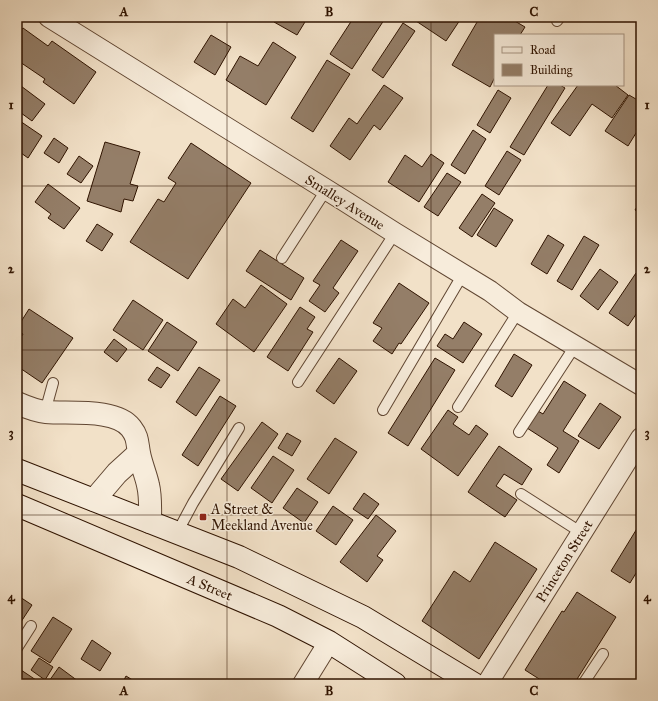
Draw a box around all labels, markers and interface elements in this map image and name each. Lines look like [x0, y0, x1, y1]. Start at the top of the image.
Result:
text: A [119, 4, 129, 20]
text: B [325, 4, 334, 20]
text: C [530, 4, 539, 20]
legend [494, 34, 624, 86]
text: Road [530, 43, 556, 57]
text: Building [530, 63, 573, 78]
text: 1 [8, 97, 14, 113]
text: 1 [644, 97, 650, 113]
street label: Smalley Avenue [302, 171, 388, 234]
text: 2 [8, 261, 15, 277]
text: 2 [644, 261, 651, 277]
text: 3 [8, 425, 14, 441]
text: 3 [644, 425, 650, 441]
place label: A Street & Meekland Avenue [210, 501, 313, 534]
marker: A Street & Meekland Avenue [198, 512, 208, 522]
street label: Princeton Street [532, 517, 597, 606]
street label: A Street [184, 570, 235, 605]
text: 4 [7, 589, 15, 605]
text: 4 [643, 589, 651, 605]
text: A [119, 683, 129, 699]
text: B [325, 683, 334, 699]
text: C [530, 683, 539, 699]

